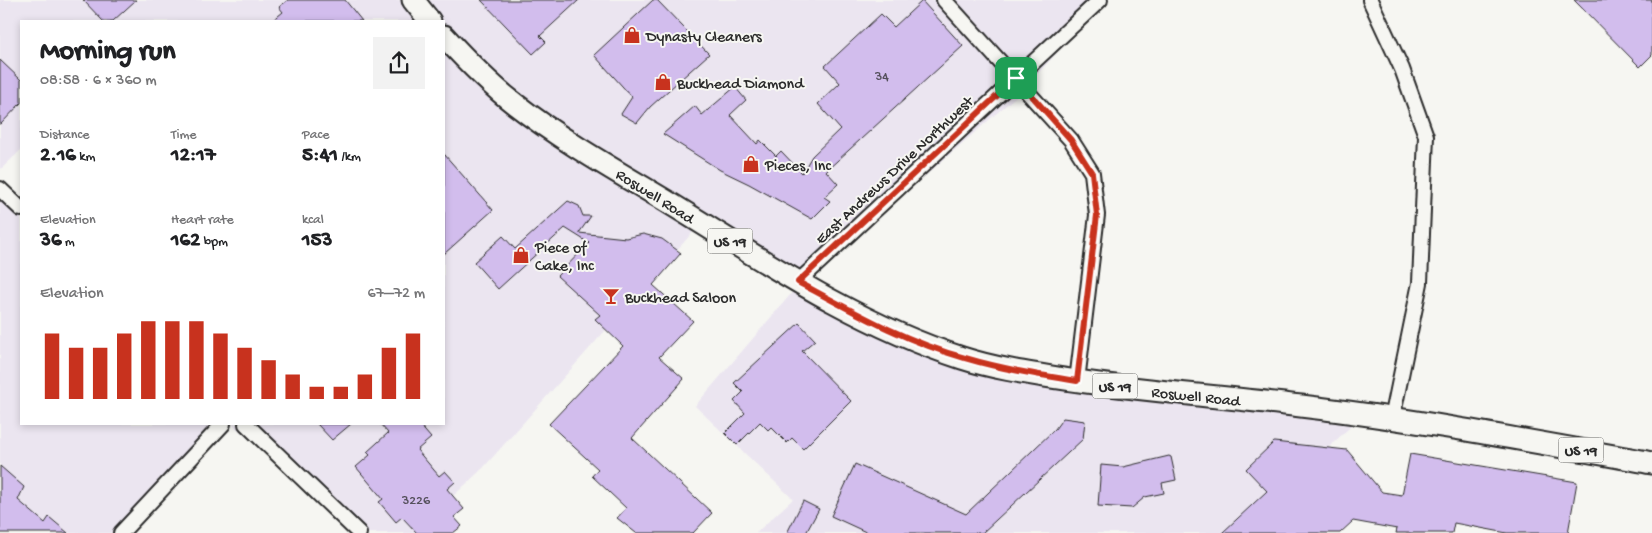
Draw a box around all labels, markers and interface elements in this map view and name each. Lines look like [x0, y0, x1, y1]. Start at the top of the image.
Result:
shop icon: Dynasty Cleaners [622, 25, 642, 45]
place label: Dynasty Cleaners [645, 29, 763, 48]
text: Morning run [40, 36, 175, 69]
button: share [373, 37, 425, 89]
pin [995, 57, 1037, 99]
icon: arrive [1002, 64, 1030, 92]
house number: 34 [874, 69, 889, 86]
text: 08:58 · 6 × 360 m [40, 72, 157, 91]
shop icon: Buckhead Diamond [653, 72, 673, 92]
place label: Buckhead Diamond [676, 76, 805, 95]
street label: East Andrews Drive Northwest [813, 92, 979, 250]
text: Distance [40, 127, 89, 144]
text: Time [171, 127, 197, 144]
text: Pace [302, 127, 329, 144]
text: 2.16 [40, 144, 76, 169]
text: 12:17 [171, 144, 216, 169]
text: 5:41 [302, 144, 338, 169]
text: km [76, 149, 96, 166]
text: /km [338, 149, 361, 166]
shop icon: Pieces, Inc [741, 154, 761, 174]
place label: Pieces, Inc [764, 158, 831, 177]
street label: Roswell Road [611, 166, 698, 230]
text: Elevation [40, 212, 96, 229]
text: Heart rate [171, 212, 234, 229]
text: kcal [302, 212, 324, 229]
road number: US 19 [708, 228, 752, 254]
text: 36 [40, 229, 62, 254]
text: 162 [171, 229, 200, 254]
text: 153 [302, 229, 332, 254]
text: m [62, 234, 75, 251]
text: bpm [200, 234, 228, 251]
place label: Piece of Cake, Inc [534, 240, 594, 277]
shop icon: Piece of Cake, Inc [511, 245, 531, 265]
text: Elevation [40, 285, 104, 304]
text: 67–72 m [367, 285, 425, 304]
bar icon: Buckhead Saloon [601, 286, 621, 306]
place label: Buckhead Saloon [624, 290, 737, 309]
road number: US 19 [1092, 374, 1138, 398]
street label: Roswell Road [1150, 384, 1243, 413]
road number: US 19 [1558, 438, 1604, 462]
house number: 3226 [401, 493, 431, 510]

